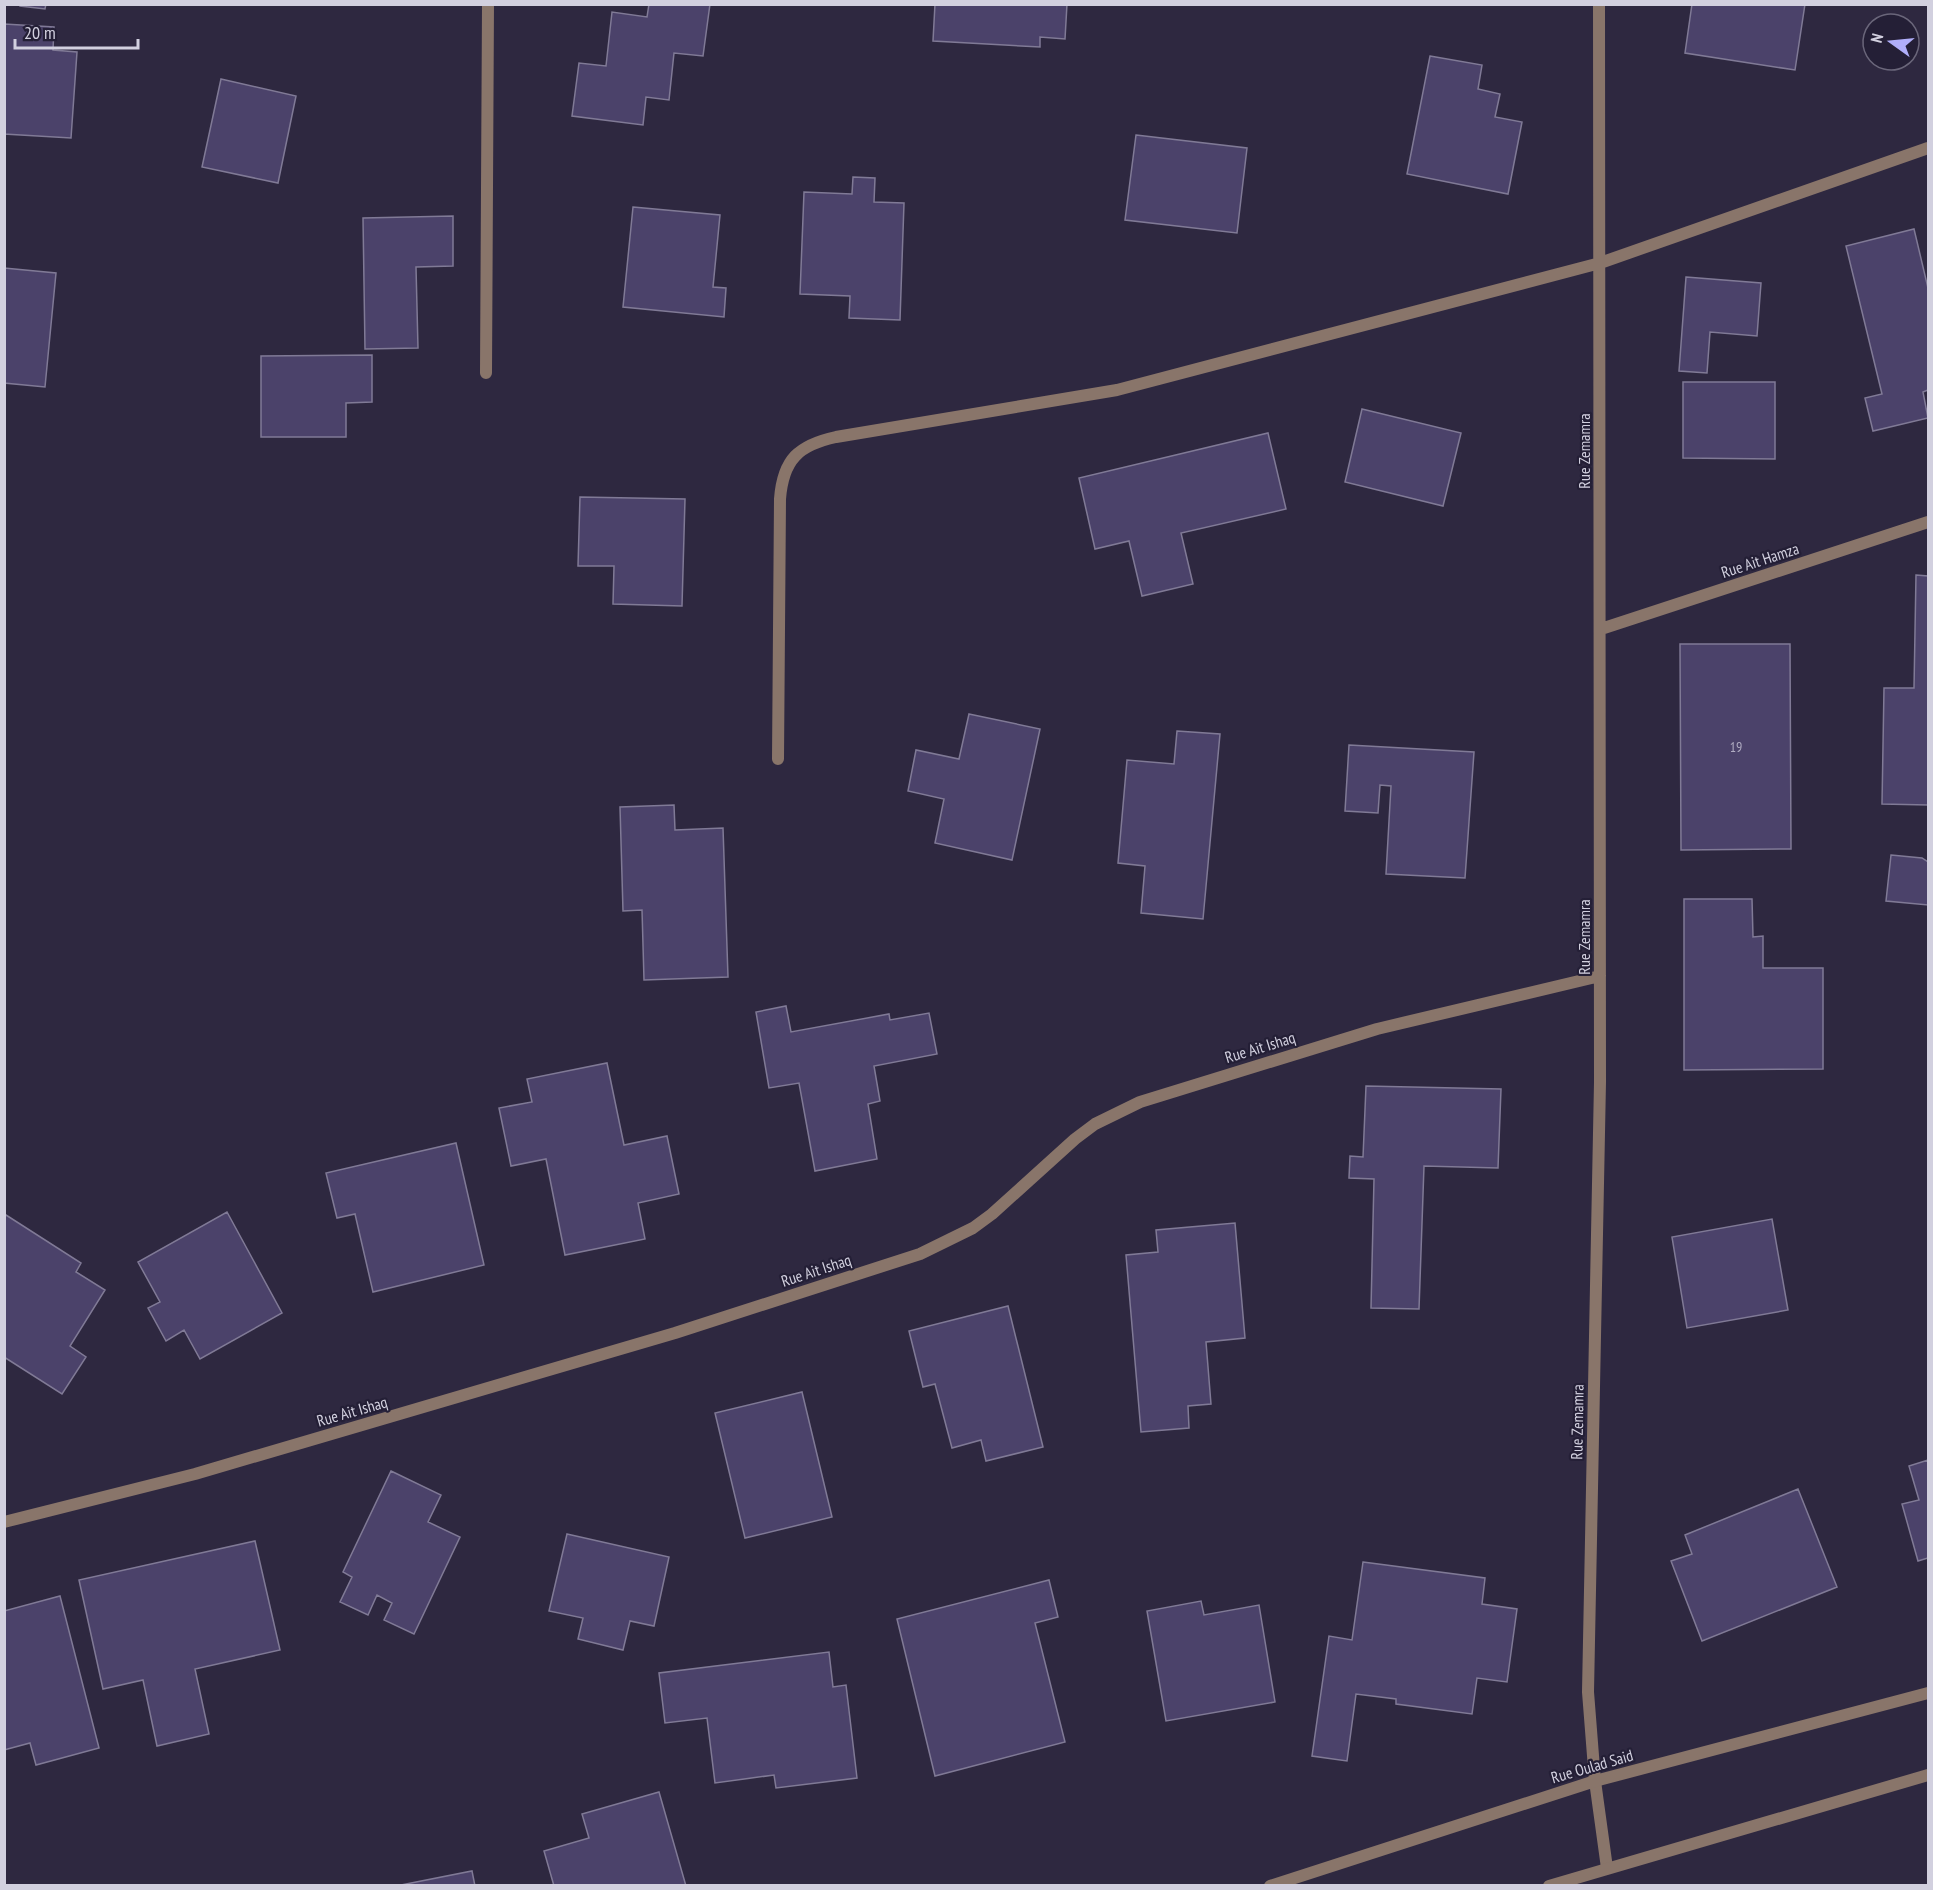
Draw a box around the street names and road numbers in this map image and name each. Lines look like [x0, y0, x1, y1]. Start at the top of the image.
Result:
street label: Rue Zemamra [1574, 413, 1594, 489]
street label: Rue Ait Hamza [1719, 538, 1801, 582]
street label: Rue Zemamra [1574, 899, 1594, 975]
street label: Rue Ait Ishaq [1222, 1027, 1298, 1067]
street label: Rue Ait Ishaq [778, 1249, 854, 1291]
street label: Rue Zemamra [1566, 1384, 1588, 1460]
street label: Rue Ait Ishaq [314, 1391, 390, 1431]
street label: Rue Oulad Said [1549, 1745, 1635, 1787]

